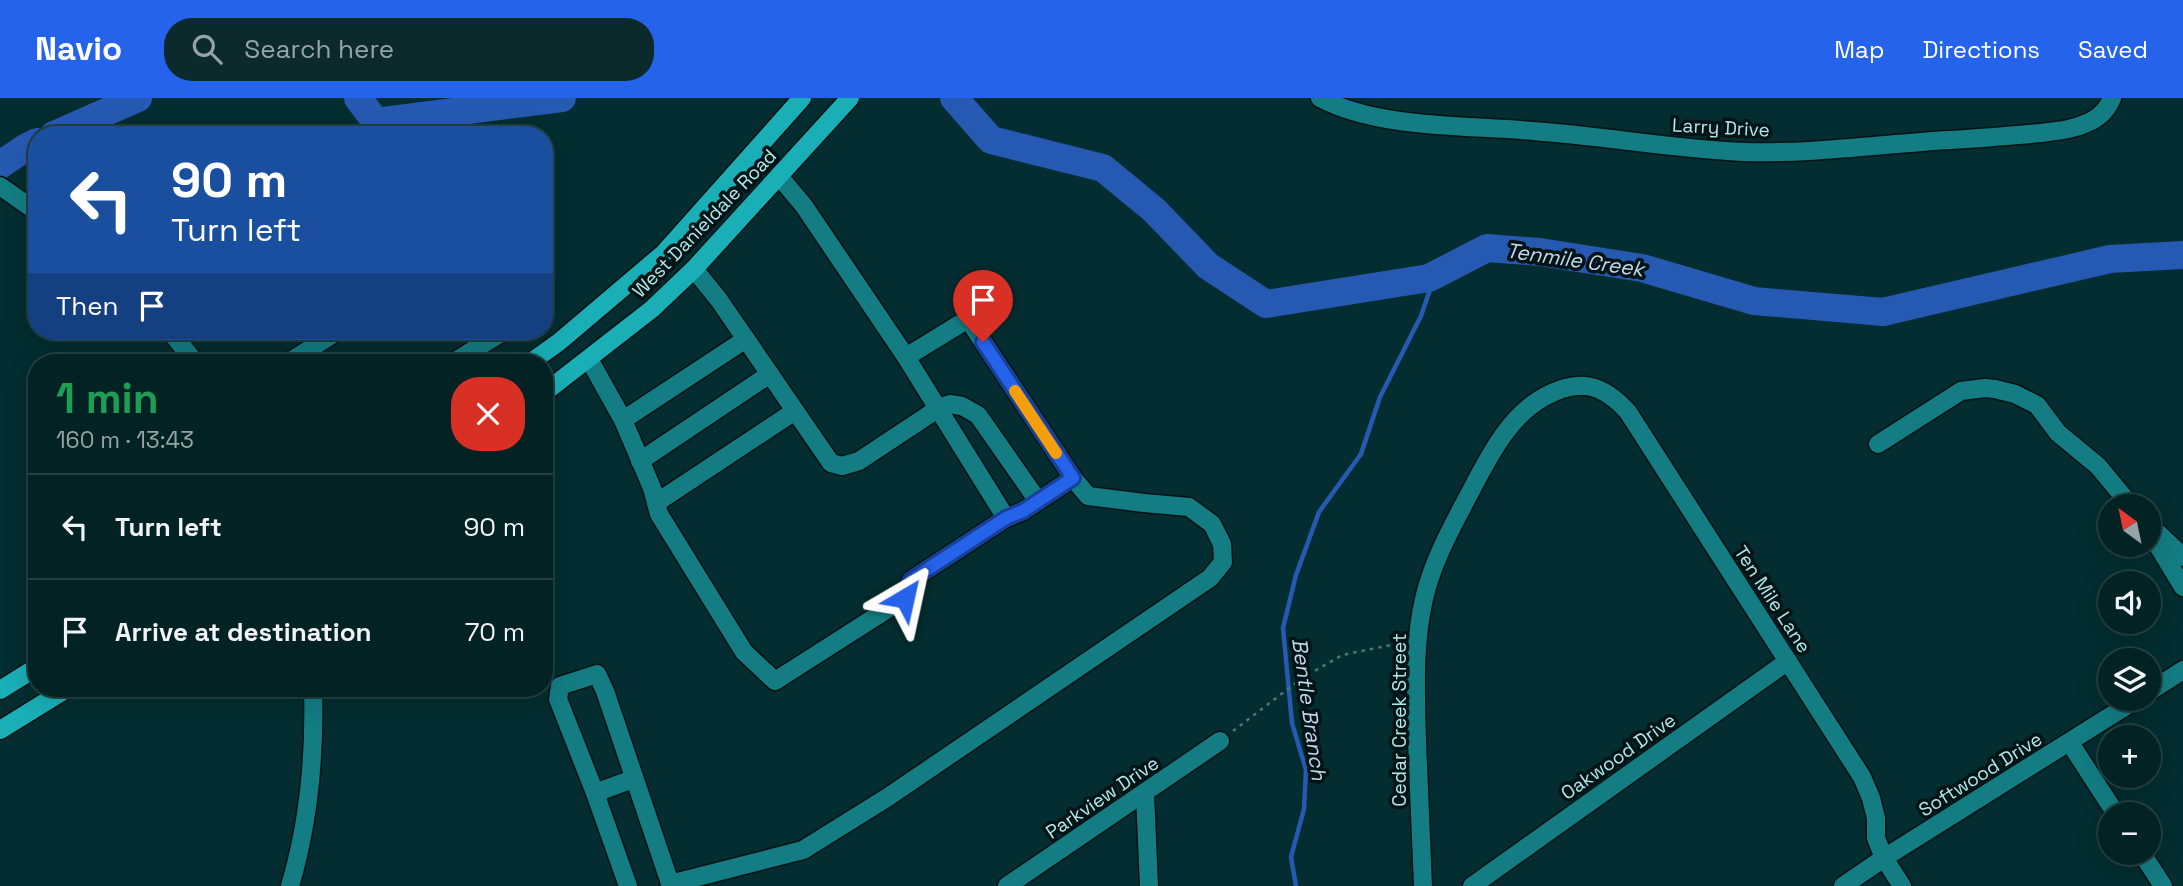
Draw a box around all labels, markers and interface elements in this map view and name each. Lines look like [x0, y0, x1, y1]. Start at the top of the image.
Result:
search box [164, 18, 654, 81]
text: Navio [35, 28, 122, 70]
icon: search [188, 30, 226, 68]
text: Search here [244, 32, 394, 66]
text: Map [1834, 34, 1884, 65]
text: Directions [1922, 34, 2040, 65]
text: Saved [2078, 34, 2148, 65]
street label: Larry Drive [1672, 112, 1770, 143]
street label: West Danieldale Road [627, 144, 782, 303]
text: 90 m [171, 149, 287, 211]
icon: left [56, 154, 147, 245]
text: Turn left [171, 210, 301, 250]
water label: Tenmile Creek [1504, 236, 1648, 283]
pin [953, 270, 1013, 342]
icon: arrive [964, 281, 1002, 319]
icon: arrive [133, 287, 171, 325]
text: Then [56, 289, 119, 323]
text: 1 min [56, 372, 159, 425]
button: close [451, 377, 525, 451]
text: 160 m · 13:43 [56, 425, 194, 455]
north arrow [2098, 494, 2161, 556]
map controls [2098, 494, 2161, 865]
icon: left [56, 508, 94, 546]
text: Turn left [115, 510, 222, 544]
text: 90 m [463, 510, 525, 544]
street label: Ten Mile Lane [1729, 541, 1817, 658]
position arrow [868, 561, 942, 635]
button: sound [2098, 571, 2161, 634]
icon: arrive [56, 613, 94, 651]
text: Arrive at destination [115, 615, 372, 649]
text: 70 m [465, 615, 525, 649]
street label: Cedar Creek Street [1387, 633, 1412, 807]
water label: Bentle Branch [1286, 636, 1333, 783]
button: layers [2098, 648, 2161, 711]
street label: Oakwood Drive [1556, 707, 1681, 805]
button: + [2098, 725, 2161, 788]
street label: Softwood Drive [1914, 726, 2047, 822]
street label: Parkview Drive [1041, 750, 1164, 844]
button: − [2098, 802, 2161, 865]

